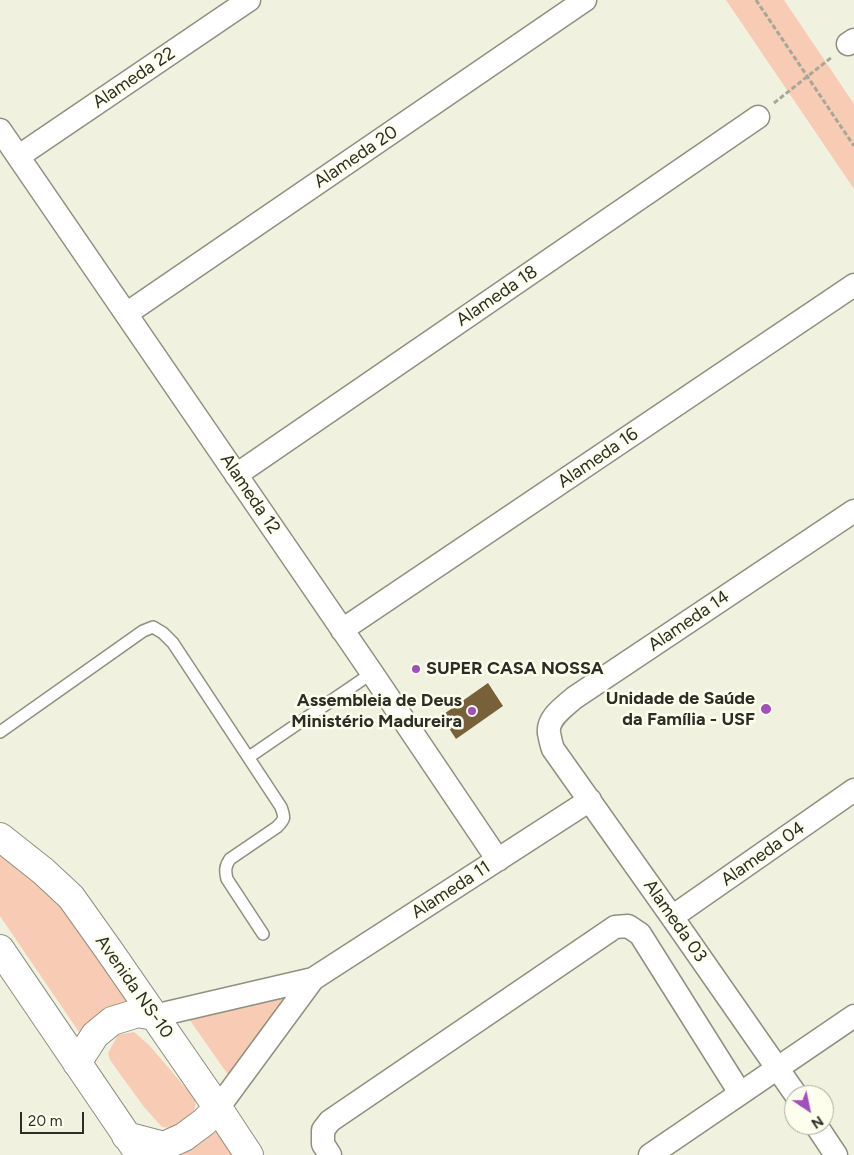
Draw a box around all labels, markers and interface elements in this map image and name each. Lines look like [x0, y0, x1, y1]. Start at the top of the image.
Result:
street label: Alameda 22 [89, 43, 179, 113]
street label: Alameda 20 [310, 121, 402, 193]
street label: Alameda 18 [452, 261, 542, 331]
street label: Alameda 16 [554, 423, 642, 493]
street label: Alameda 12 [215, 450, 285, 538]
street label: Alameda 14 [644, 586, 734, 656]
place label: SUPER CASA NOSSA [426, 658, 604, 680]
marker: SUPER CASA NOSSA [410, 663, 422, 675]
place label: Unidade de Saúde da Família - USF [606, 688, 755, 731]
place label: Assembleia de Deus Ministério Madureira [291, 690, 462, 732]
marker: Unidade de Saúde da Família - USF [759, 702, 773, 716]
marker: Assembleia de Deus Ministério Madureira [466, 705, 478, 717]
street label: Alameda 04 [717, 817, 809, 891]
street label: Alameda 11 [408, 857, 494, 923]
street label: Alameda 03 [639, 875, 711, 967]
street label: Avenida NS-10 [91, 931, 177, 1043]
north arrow [784, 1085, 834, 1135]
scale bar [22, 1102, 86, 1134]
text: 20 m [28, 1112, 62, 1130]
text: N [808, 1112, 826, 1132]

